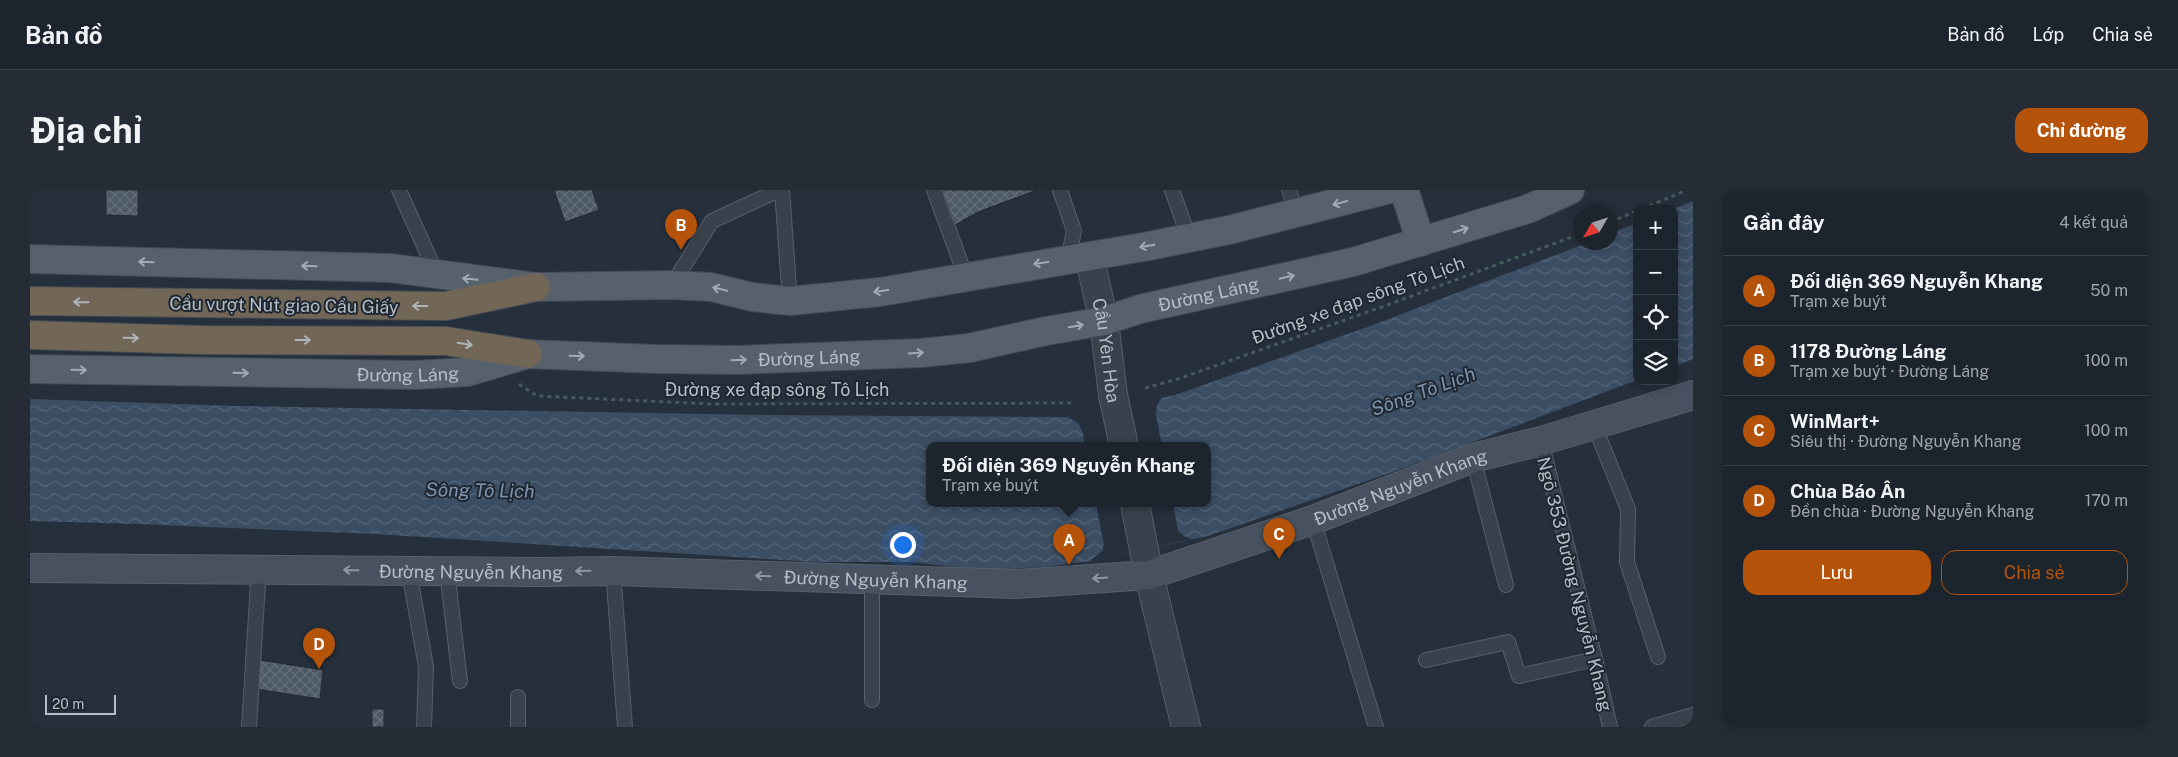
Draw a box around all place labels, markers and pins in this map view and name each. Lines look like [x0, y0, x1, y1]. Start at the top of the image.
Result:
pin: B [665, 209, 697, 250]
pin: C [1263, 518, 1295, 559]
pin: A [1053, 524, 1085, 565]
pin: D [303, 628, 335, 669]

